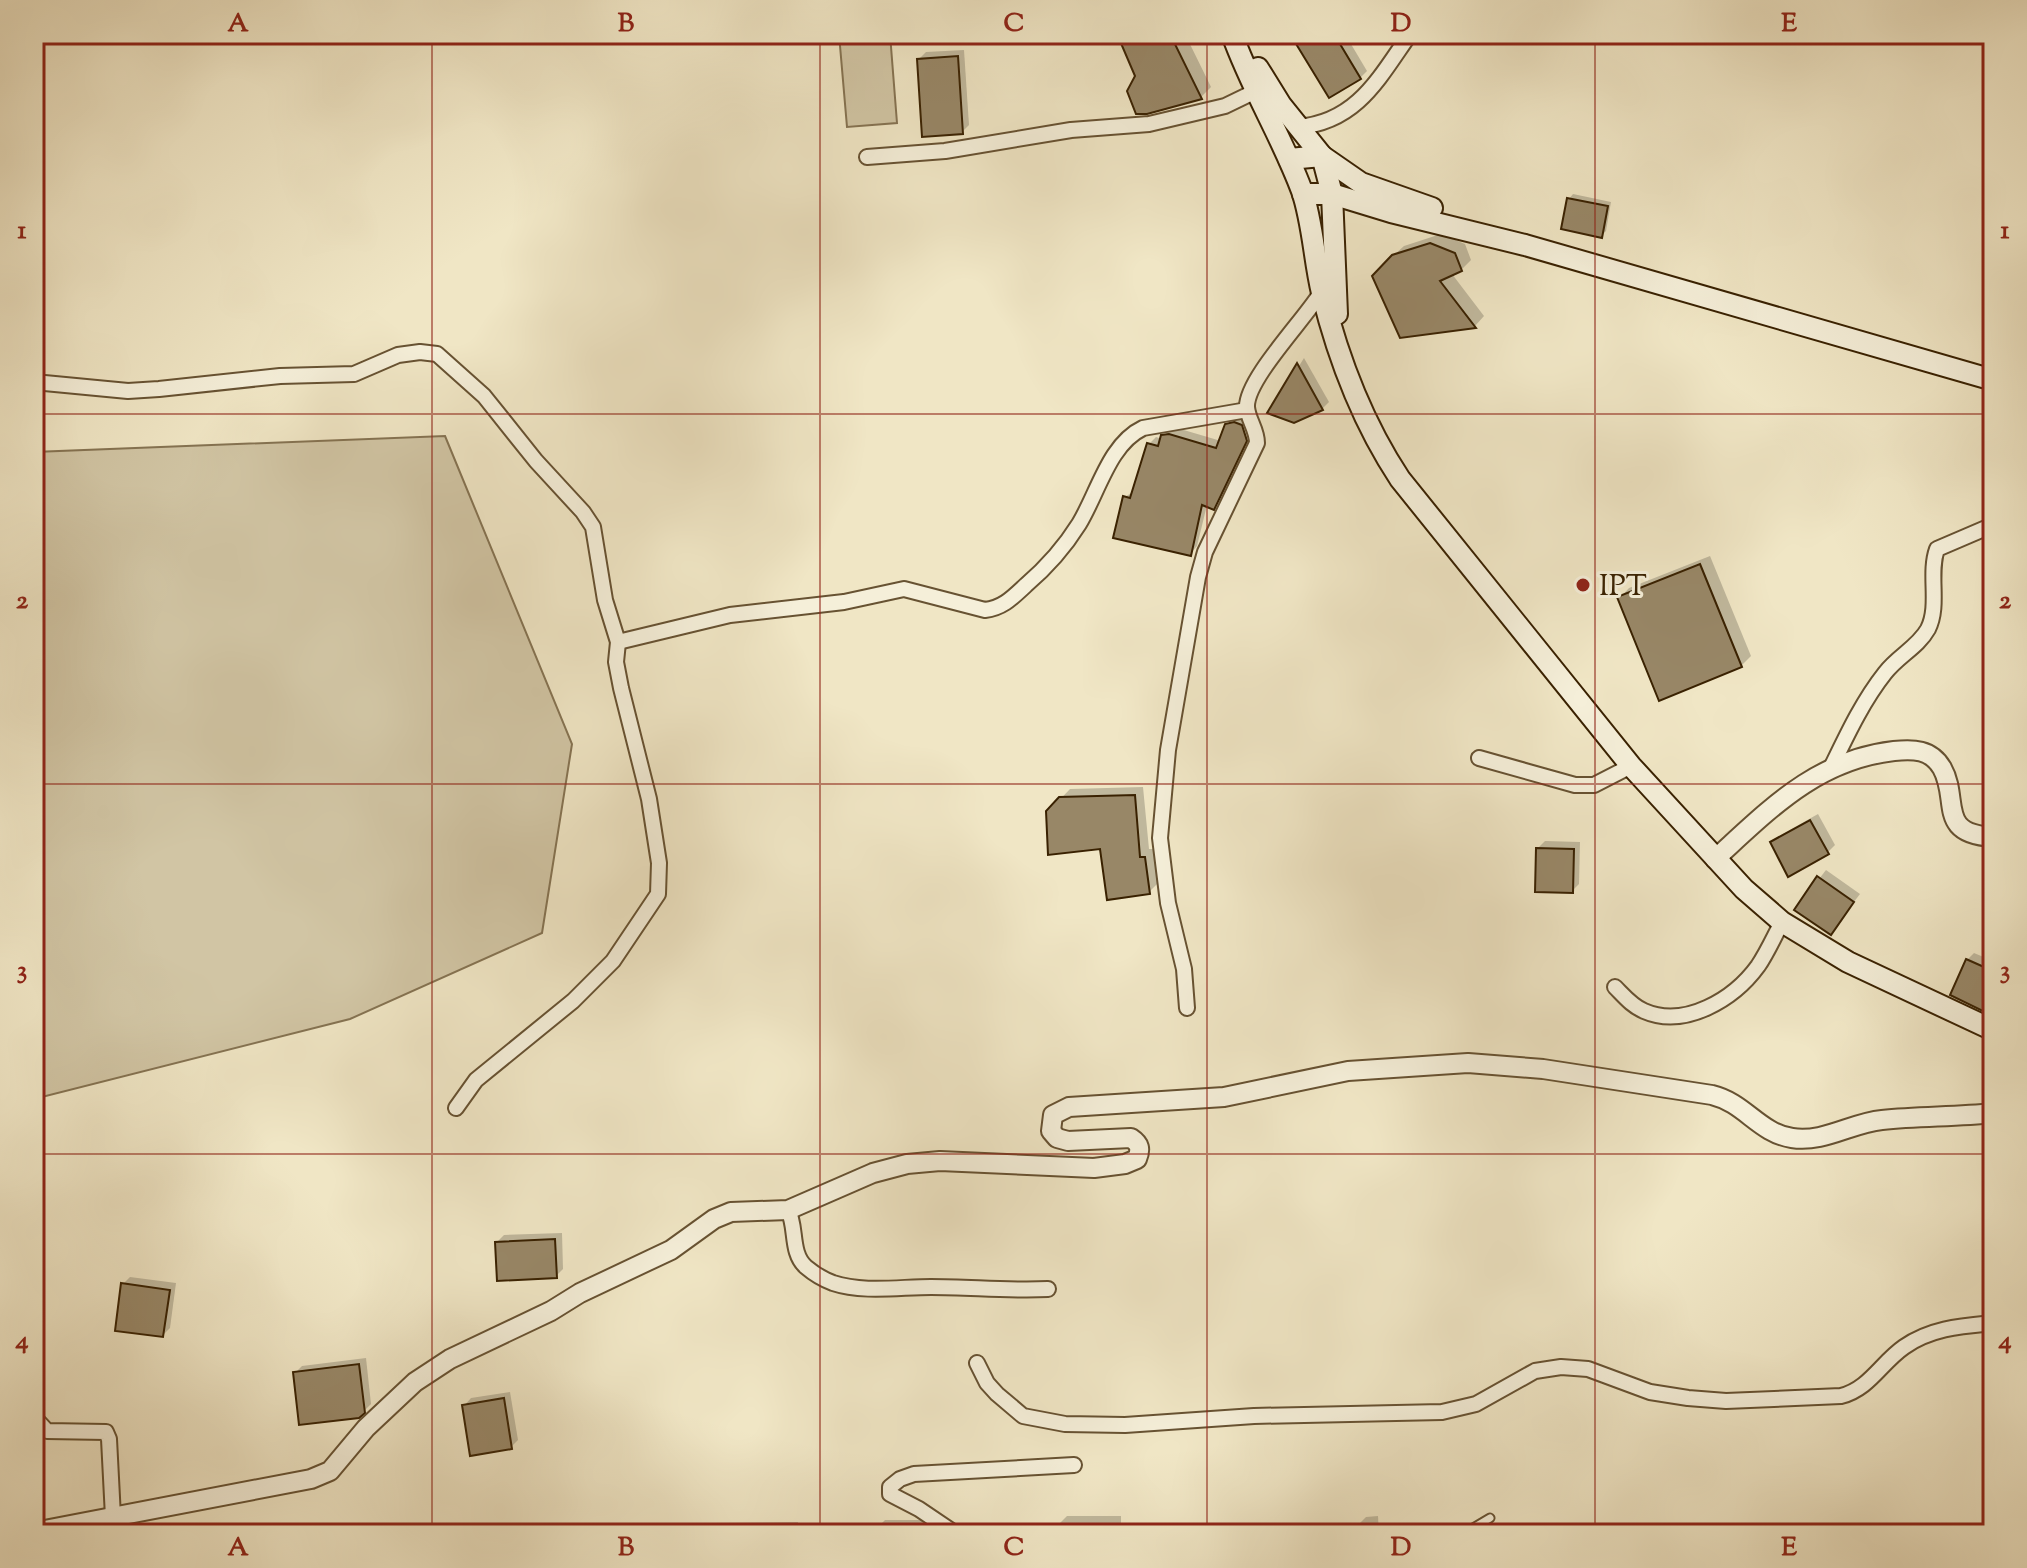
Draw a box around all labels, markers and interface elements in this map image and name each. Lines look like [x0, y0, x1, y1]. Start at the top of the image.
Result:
text: A [227, 6, 249, 43]
text: B [618, 6, 635, 43]
text: C [1004, 6, 1024, 43]
text: D [1391, 6, 1411, 43]
text: E [1781, 6, 1797, 43]
text: 1 [18, 213, 27, 250]
text: 1 [2001, 213, 2010, 250]
place label: IPT [1599, 566, 1647, 609]
marker: IPT [1574, 576, 1592, 594]
text: 2 [16, 583, 29, 620]
text: 2 [1999, 583, 2012, 620]
text: 3 [17, 953, 27, 990]
text: 3 [2000, 953, 2010, 990]
text: 4 [14, 1323, 29, 1360]
text: 4 [1997, 1323, 2012, 1360]
text: A [227, 1530, 249, 1567]
text: B [618, 1530, 635, 1567]
text: C [1004, 1530, 1024, 1567]
text: D [1391, 1530, 1411, 1567]
text: E [1781, 1530, 1797, 1567]

